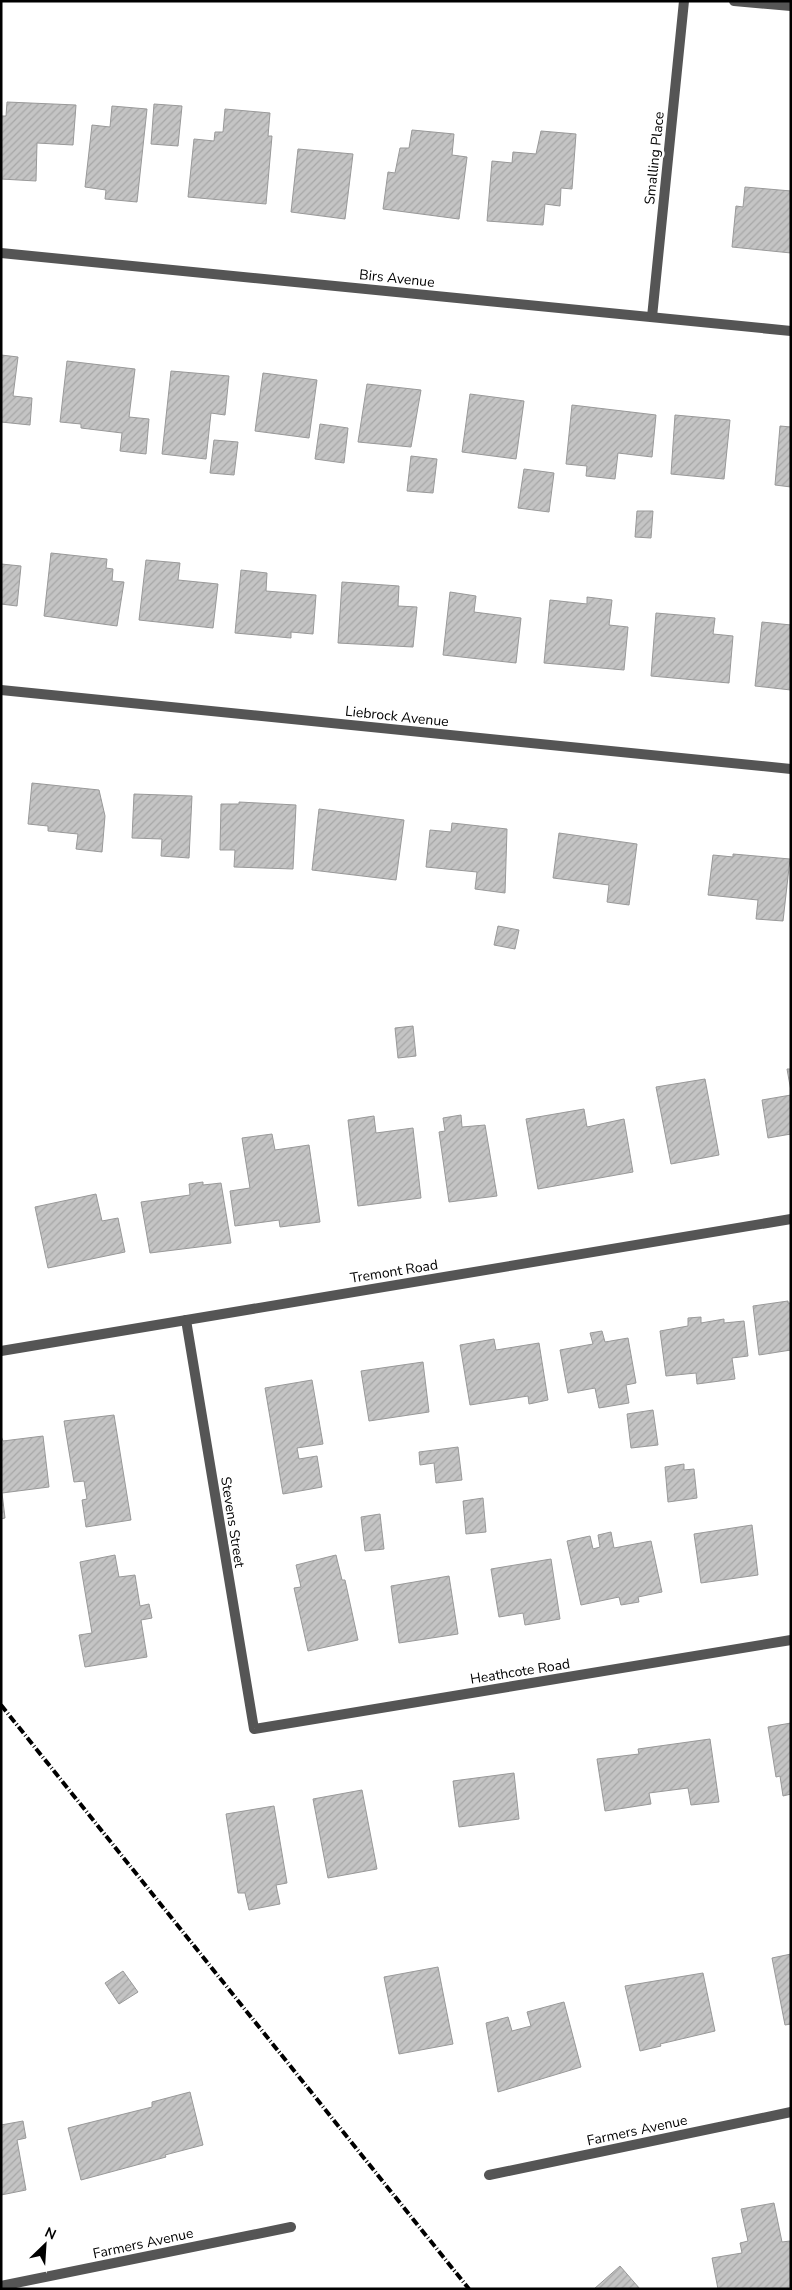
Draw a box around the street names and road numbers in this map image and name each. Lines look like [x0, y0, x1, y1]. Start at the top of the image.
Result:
street label: Smalling Place [640, 111, 669, 206]
street label: Birs Avenue [358, 265, 436, 292]
street label: Liebrock Avenue [344, 702, 450, 731]
street label: Tremont Road [349, 1255, 439, 1288]
street label: Stevens Street [216, 1475, 249, 1569]
street label: Heathcote Road [469, 1654, 571, 1689]
street label: Farmers Avenue [585, 2111, 689, 2150]
street label: Farmers Avenue [91, 2224, 195, 2263]

